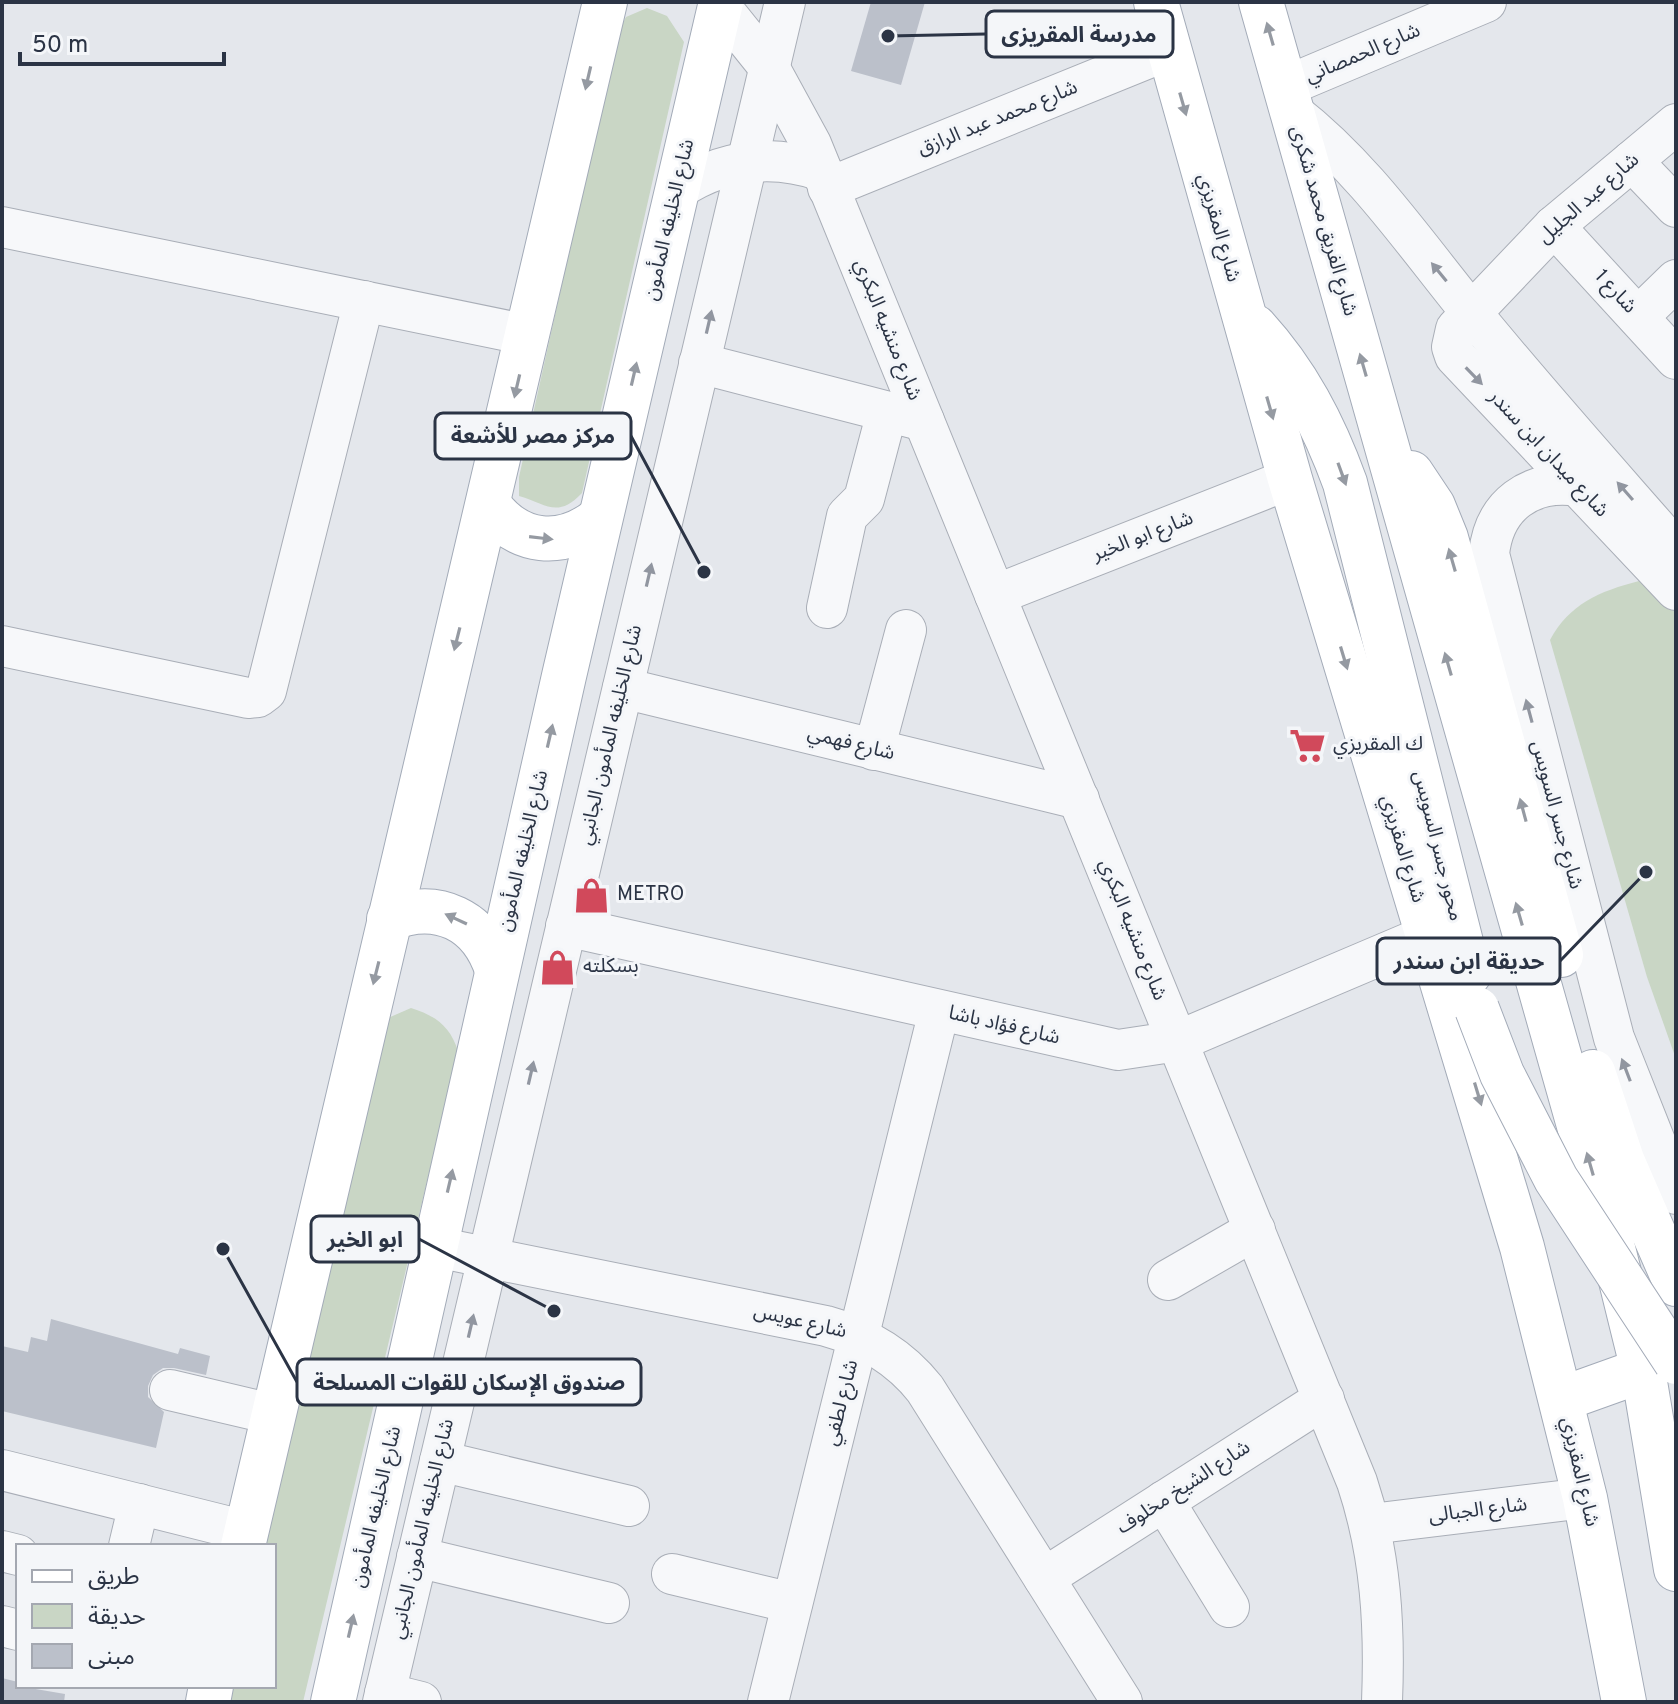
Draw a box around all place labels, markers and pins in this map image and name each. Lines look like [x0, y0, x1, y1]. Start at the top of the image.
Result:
callout: مدرسة المقريزى [986, 11, 1173, 57]
callout: مركز مصر للأشعة [435, 413, 631, 459]
supermarket icon: ك المقريزي [1288, 726, 1326, 764]
place label: ك المقريزي [1333, 732, 1423, 759]
shop icon: METRO [572, 876, 610, 914]
place label: METRO [617, 882, 684, 908]
callout: حديقة ابن سندر [1377, 938, 1560, 984]
shop icon: بسكلته [538, 948, 576, 986]
place label: بسكلته [583, 954, 639, 980]
callout: ابو الخير [311, 1216, 419, 1262]
callout: صندوق الإسكان للقوات المسلحة [297, 1359, 641, 1405]

